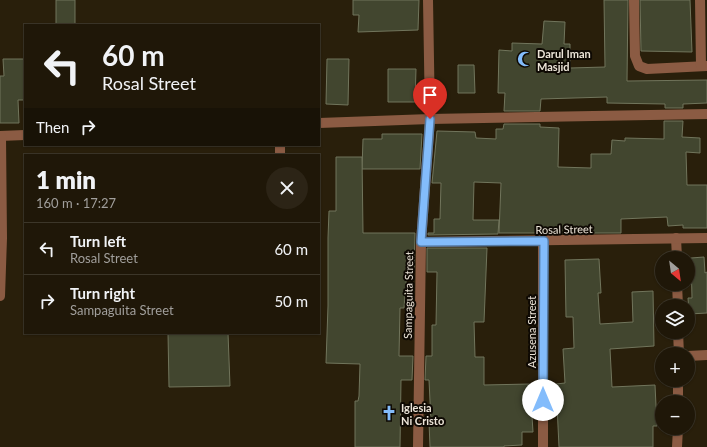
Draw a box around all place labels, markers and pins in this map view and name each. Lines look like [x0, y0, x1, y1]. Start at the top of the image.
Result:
place label: Darul Iman Masjid [537, 47, 591, 73]
mosque icon: Darul Iman Masjid [516, 50, 534, 68]
pin [413, 78, 447, 119]
place label: Iglesia Ni Cristo [401, 401, 444, 427]
church icon: Iglesia Ni Cristo [380, 404, 398, 422]

